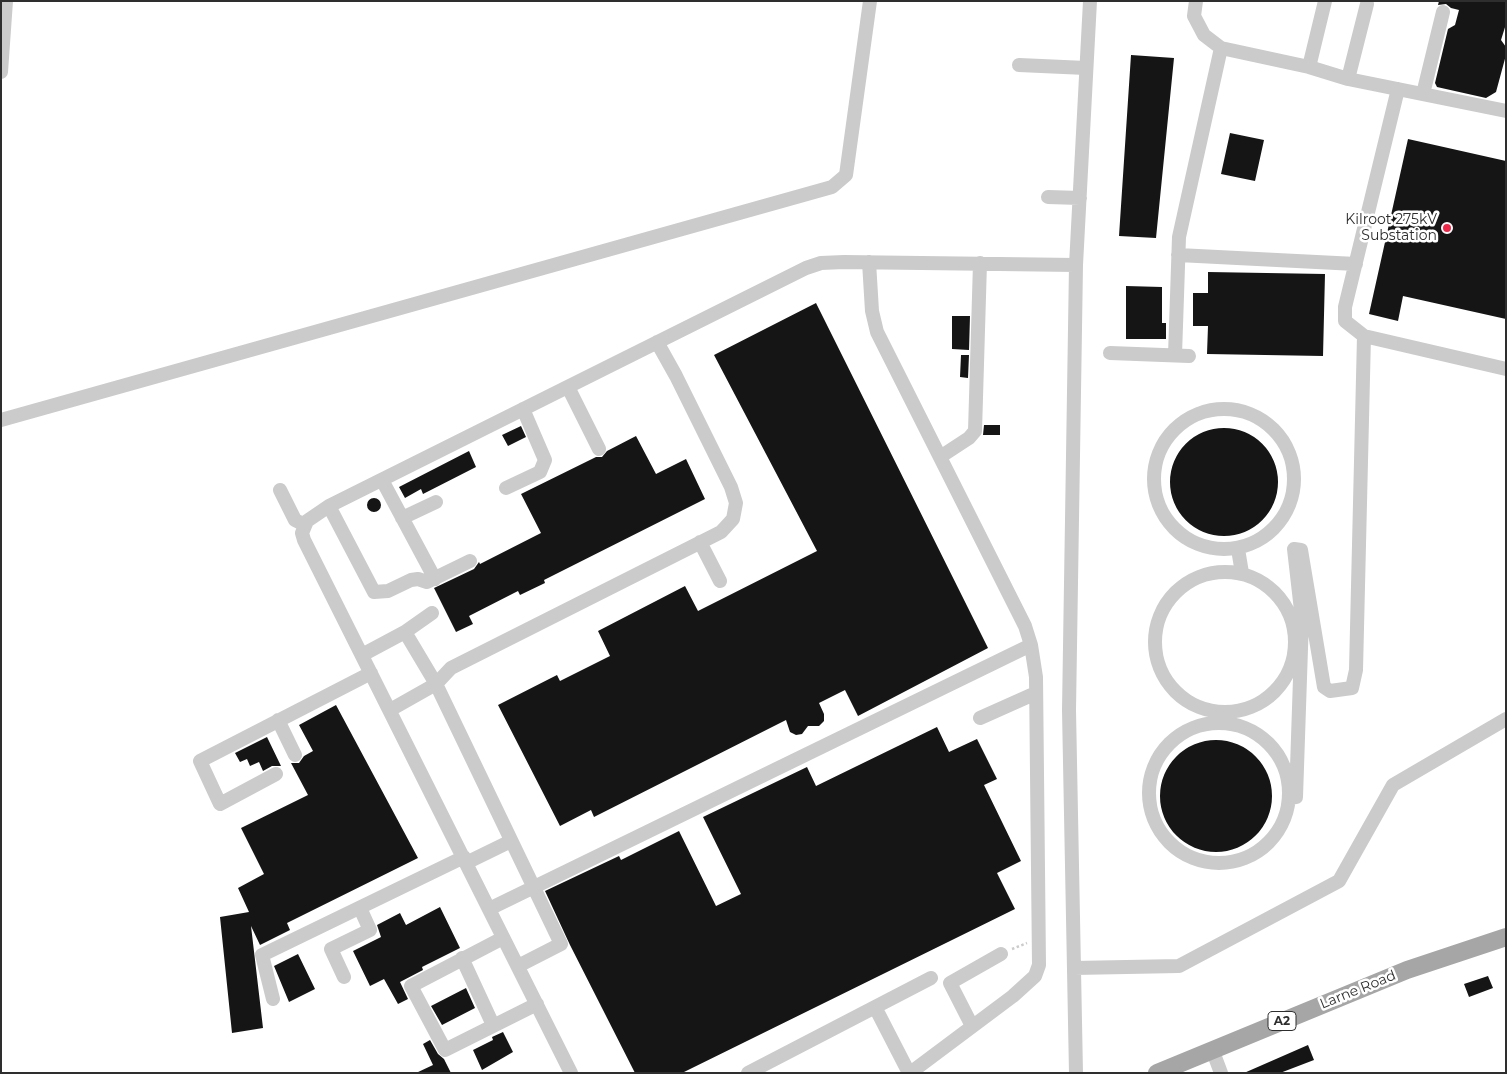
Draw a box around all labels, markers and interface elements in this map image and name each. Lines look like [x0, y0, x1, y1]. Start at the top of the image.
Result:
place label: Kilroot 275kV Substation [1345, 212, 1437, 244]
marker: Kilroot 275kV Substation [1441, 222, 1453, 234]
street label: Larne Road [1318, 967, 1398, 1013]
road number: A2 [1268, 1011, 1296, 1030]

